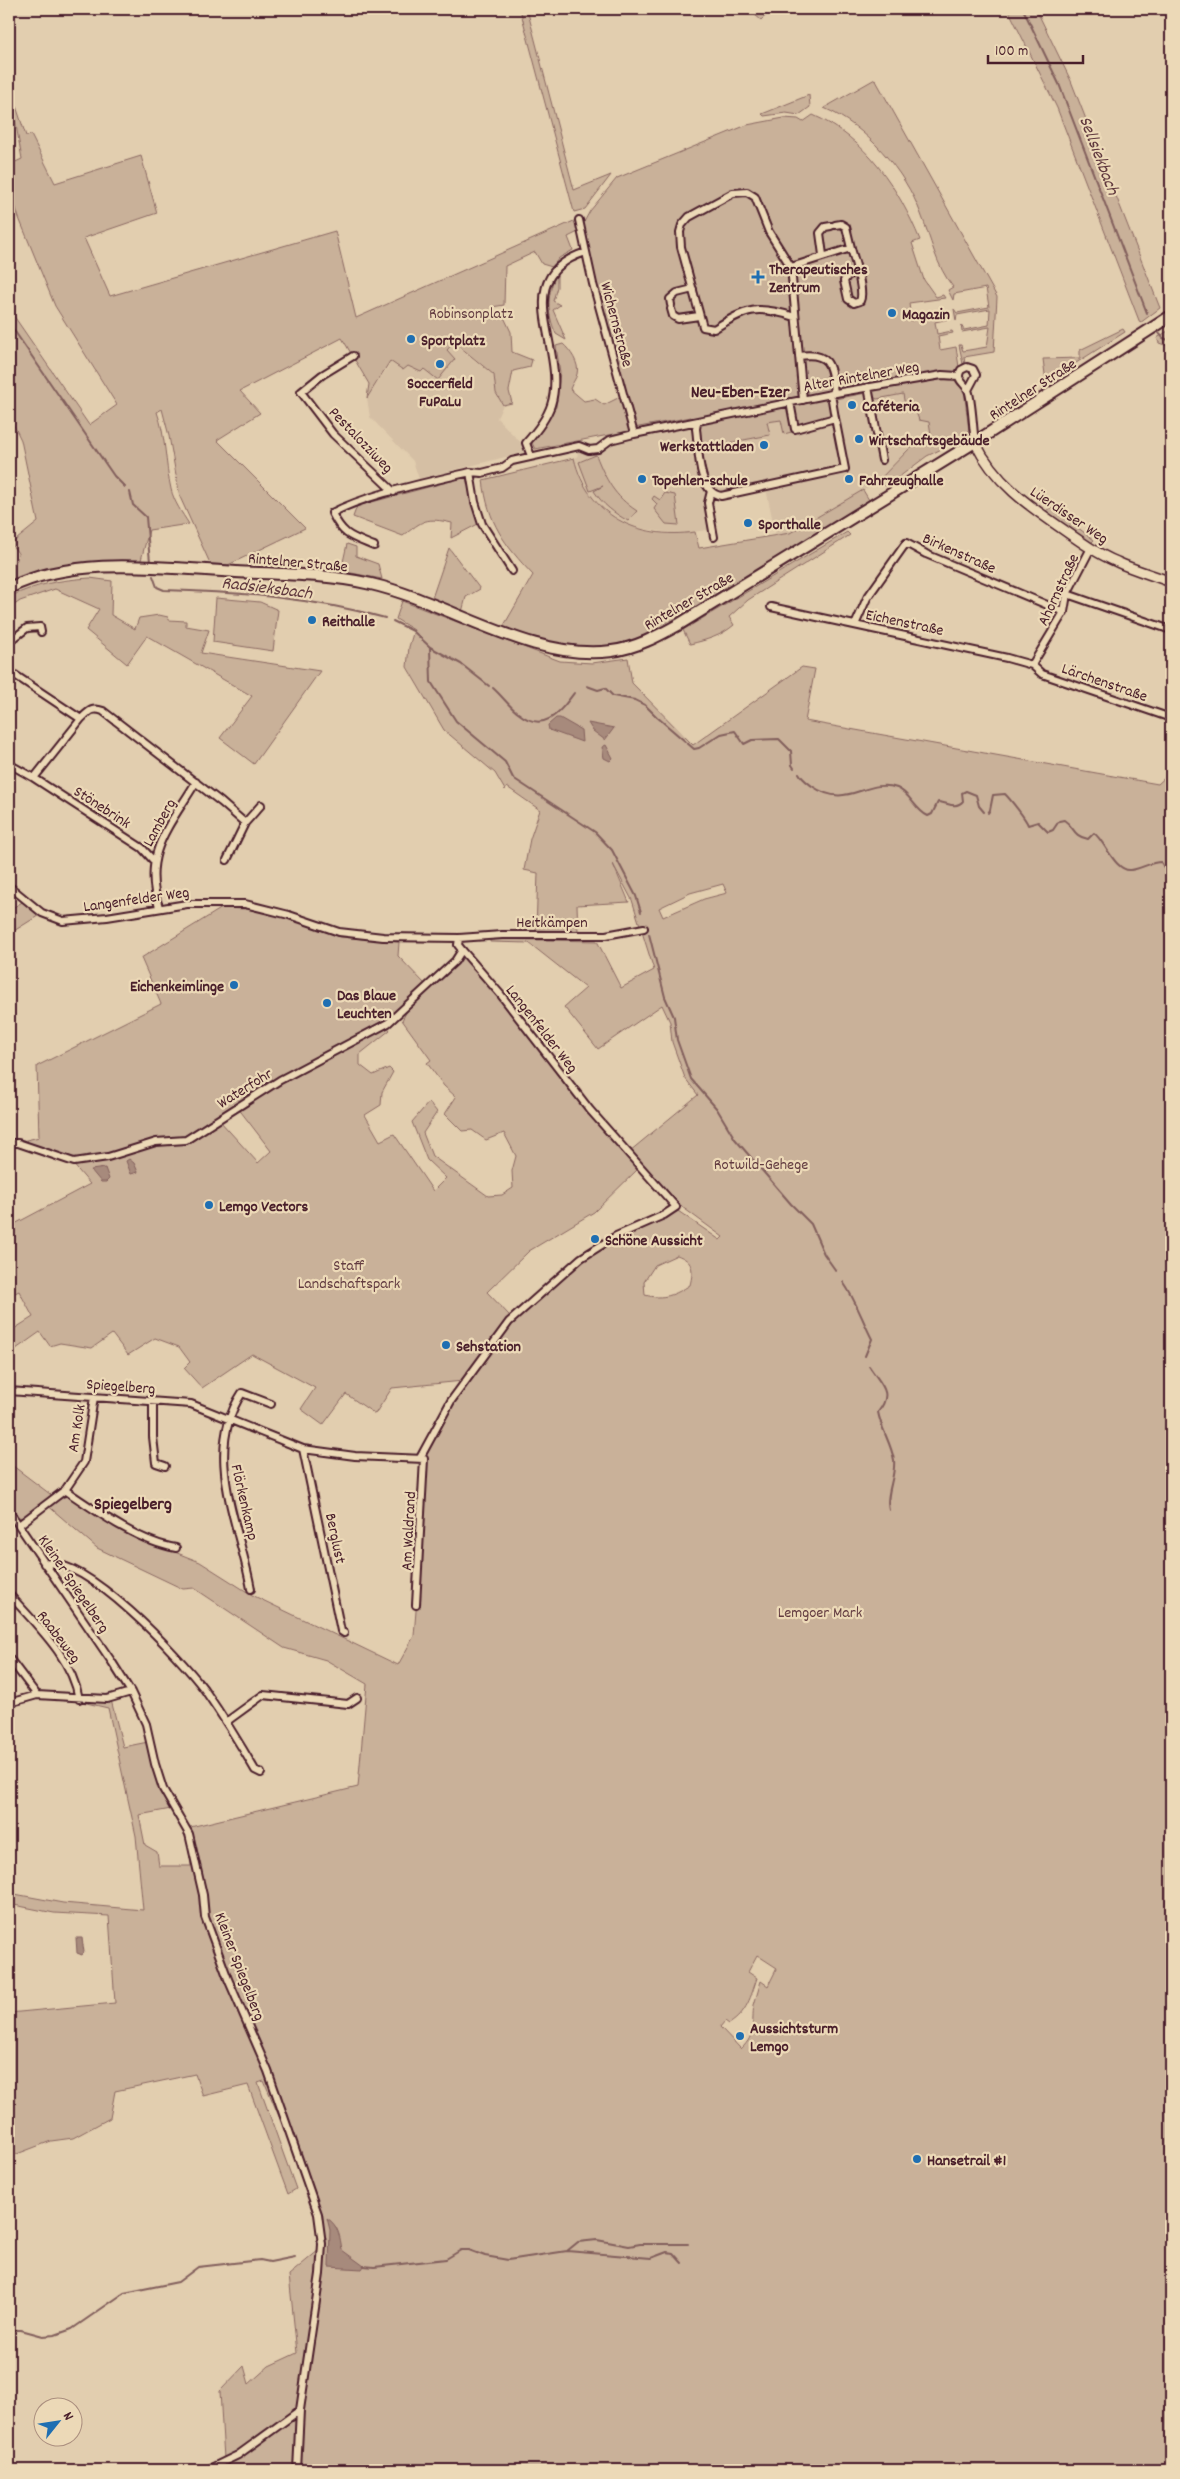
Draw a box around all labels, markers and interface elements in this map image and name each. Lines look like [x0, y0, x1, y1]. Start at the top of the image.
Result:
scale bar [988, 32, 1082, 64]
text: 100 m [995, 41, 1028, 63]
water label: Sellsiekbach [1071, 113, 1124, 199]
place label: Therapeutisches Zentrum [769, 259, 868, 300]
marker: Therapeutisches Zentrum [751, 270, 765, 284]
street label: Wichernstraße [593, 280, 638, 370]
park label: Robinsonplatz [429, 303, 513, 326]
place label: Magazin [902, 304, 950, 327]
marker: Magazin [886, 307, 898, 319]
place label: Sportplatz [421, 330, 486, 353]
marker: Sportplatz [405, 333, 417, 345]
street label: Rintelner Straße [985, 353, 1082, 427]
street label: Alter Rintelner Weg [802, 356, 921, 399]
marker: Soccerfield FuPaLu [434, 358, 446, 370]
place label: Soccerfield FuPaLu [407, 373, 473, 414]
district label: Neu-Eben-Ezer [691, 381, 790, 406]
place label: Caféteria [862, 396, 921, 419]
marker: Caféteria [846, 399, 858, 411]
street label: Pestalozziweg [322, 402, 398, 479]
place label: Wirtschaftsgebäude [869, 430, 990, 453]
marker: Wirtschaftsgebäude [853, 433, 865, 445]
place label: Werkstattladen [660, 436, 754, 459]
marker: Werkstattladen [758, 439, 770, 451]
place label: Topehlen-schule [652, 470, 748, 493]
place label: Fahrzeughalle [859, 470, 943, 493]
marker: Topehlen-schule [636, 473, 648, 485]
marker: Fahrzeughalle [843, 473, 855, 485]
street label: Lüerdisser Weg [1025, 481, 1112, 551]
place label: Sporthalle [758, 514, 821, 537]
marker: Sporthalle [742, 517, 754, 529]
street label: Birkenstraße [919, 528, 999, 581]
street label: Rintelner Straße [247, 548, 349, 579]
street label: Ahornstraße [1033, 550, 1086, 630]
street label: Rintelner Straße [640, 567, 738, 637]
water label: Radsieksbach [220, 572, 314, 608]
street label: Eichenstraße [863, 604, 946, 643]
place label: Reithalle [322, 611, 375, 634]
marker: Reithalle [306, 614, 318, 626]
street label: Lärchenstraße [1058, 658, 1150, 709]
street label: Stönebrink [68, 781, 135, 835]
street label: Lamberg [138, 795, 183, 852]
street label: Langenfelder Weg [82, 882, 191, 919]
street label: Heitkämpen [516, 912, 588, 935]
place label: Eichenkeimlinge [130, 976, 224, 999]
marker: Eichenkeimlinge [228, 979, 240, 991]
street label: Langenfelder Weg [499, 980, 583, 1079]
place label: Das Blaue Leuchten [337, 985, 396, 1026]
marker: Das Blaue Leuchten [321, 997, 333, 1009]
street label: Waterfohr [213, 1063, 278, 1115]
park label: Rotwild-Gehege [714, 1154, 808, 1177]
place label: Lemgo Vectors [219, 1196, 308, 1219]
marker: Lemgo Vectors [203, 1199, 215, 1211]
place label: Schöne Aussicht [605, 1230, 703, 1253]
marker: Schöne Aussicht [589, 1233, 601, 1245]
park label: Staff Landschaftspark [298, 1255, 400, 1296]
place label: Sehstation [456, 1336, 521, 1359]
marker: Sehstation [440, 1339, 452, 1351]
street label: Spiegelberg [86, 1374, 156, 1401]
street label: Am Kolk [62, 1403, 93, 1454]
street label: Flörkenkamp [224, 1462, 263, 1543]
street label: Am Waldrand [396, 1491, 423, 1572]
district label: Spiegelberg [94, 1493, 172, 1518]
street label: Berglust [318, 1511, 351, 1566]
street label: Kleiner Spiegelberg [31, 1531, 114, 1638]
park label: Lemgoer Mark [778, 1602, 862, 1625]
street label: Raabeweg [30, 1606, 86, 1669]
street label: Kleiner Spiegelberg [207, 1909, 270, 2024]
place label: Aussichtsturm Lemgo [750, 2018, 838, 2059]
marker: Aussichtsturm Lemgo [734, 2030, 746, 2042]
place label: Hansetrail #1 [927, 2150, 1006, 2173]
marker: Hansetrail #1 [911, 2153, 923, 2165]
north arrow [32, 2396, 82, 2446]
text: N [57, 2409, 78, 2425]

